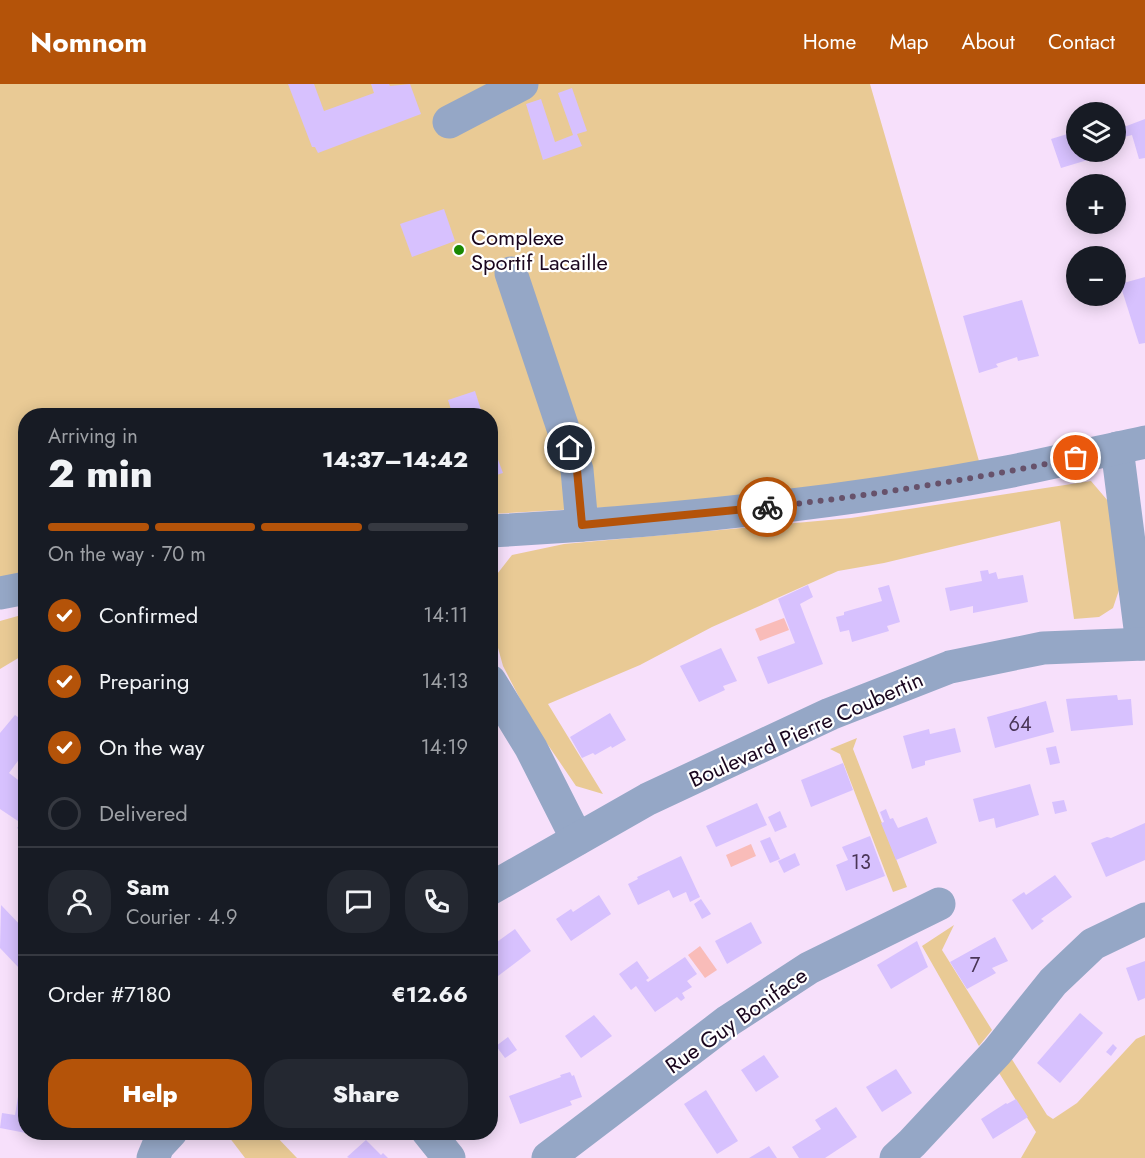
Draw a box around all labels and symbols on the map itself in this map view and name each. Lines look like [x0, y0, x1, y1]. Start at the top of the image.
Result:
place label: Complexe Sportif Lacaille [471, 221, 608, 278]
marker: Complexe Sportif Lacaille [452, 243, 466, 257]
pin [544, 422, 595, 473]
pin [1050, 432, 1101, 483]
courier [737, 477, 797, 537]
street label: Boulevard Pierre Coubertin [684, 663, 928, 795]
house number: 64 [1008, 710, 1032, 739]
house number: 13 [851, 848, 871, 877]
house number: 7 [970, 951, 981, 980]
street label: Rue Guy Boniface [658, 959, 814, 1081]

